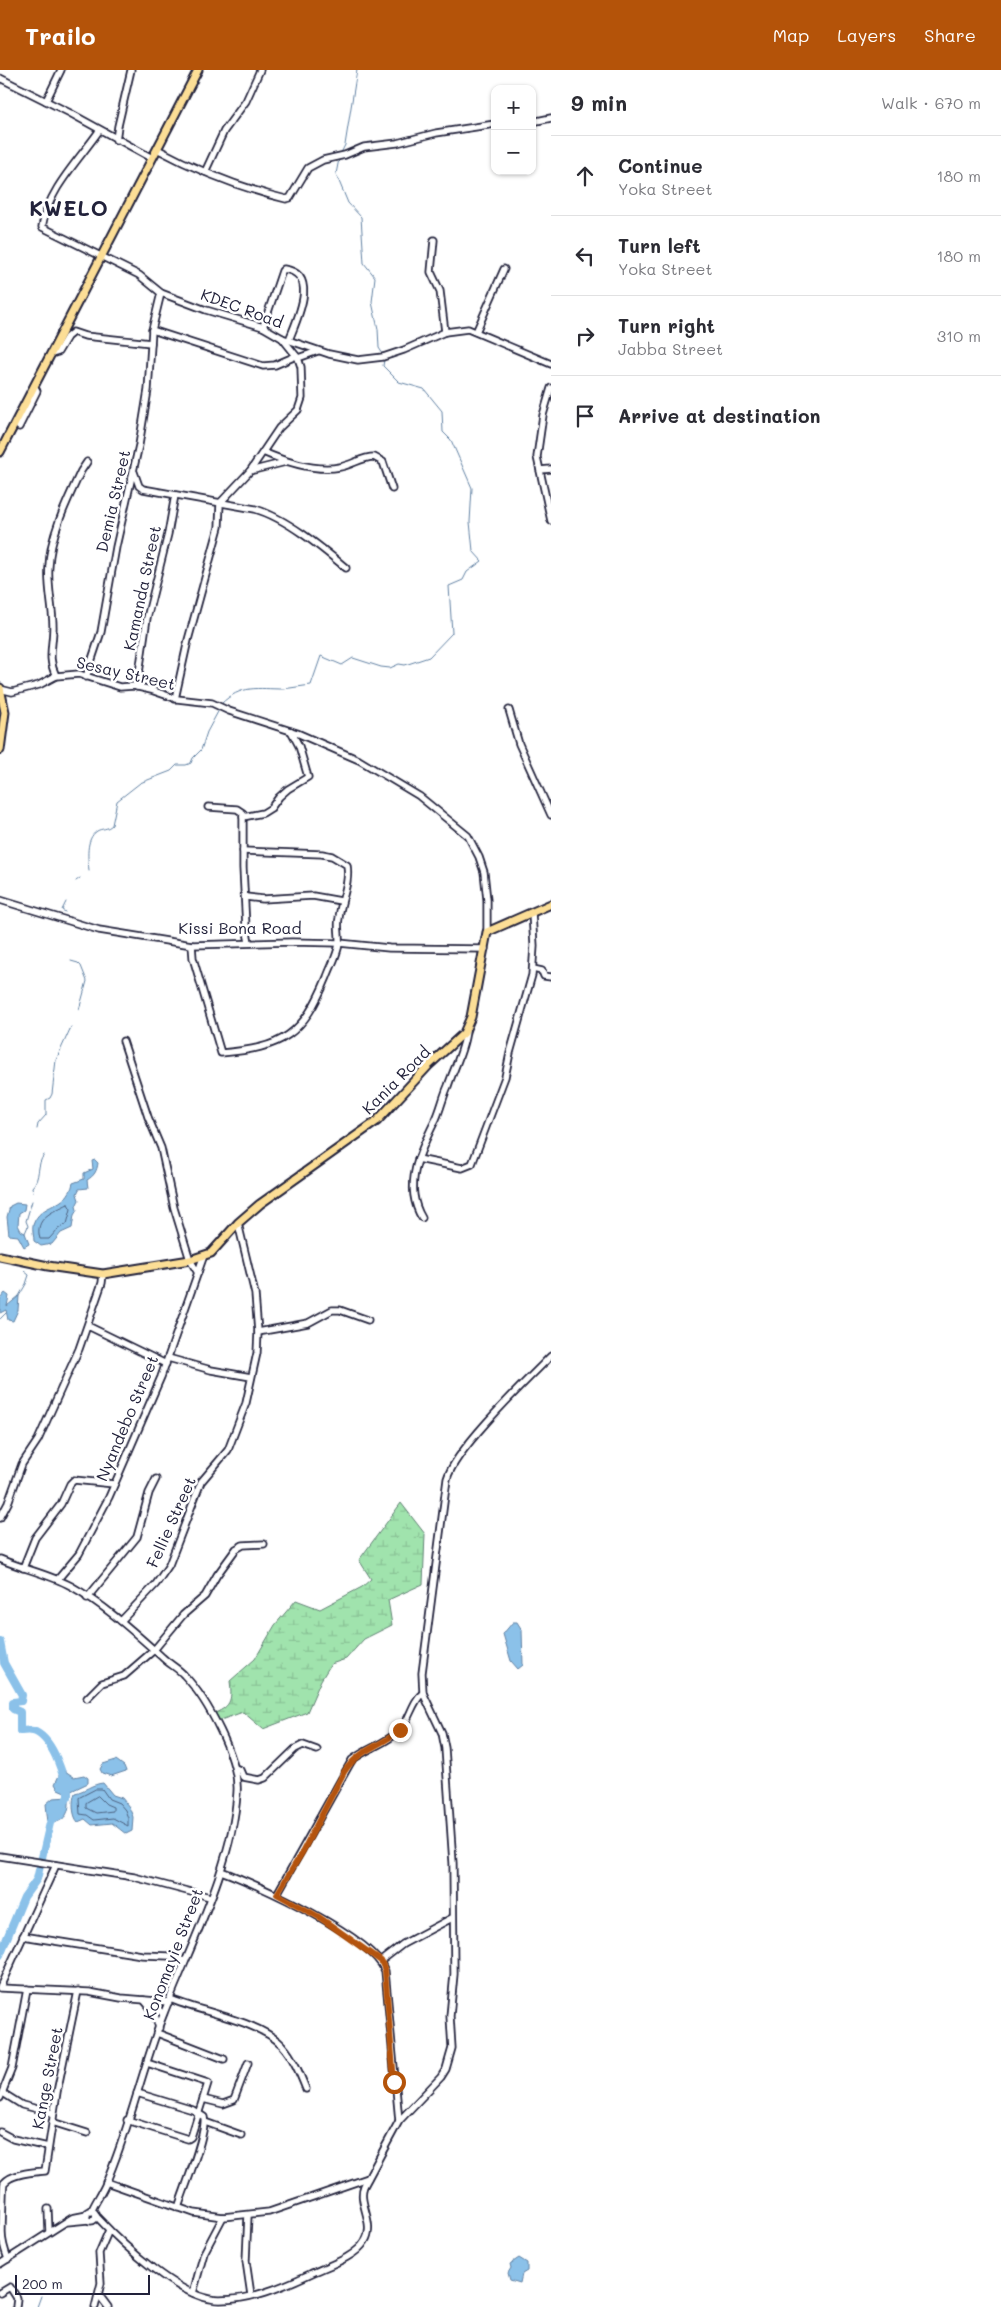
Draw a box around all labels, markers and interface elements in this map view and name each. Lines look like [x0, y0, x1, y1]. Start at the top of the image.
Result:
text: Trailo [25, 20, 96, 51]
text: Map [773, 23, 809, 47]
text: Layers [837, 23, 896, 47]
text: Share [924, 23, 976, 47]
map controls [491, 85, 536, 175]
button: + [491, 85, 536, 130]
text: 9 min [571, 89, 627, 116]
text: Walk · 670 m [881, 92, 981, 113]
button: − [491, 130, 536, 175]
text: Continue [618, 153, 703, 178]
icon: ahead [571, 162, 599, 190]
text: 180 m [936, 165, 981, 186]
text: Yoka Street [618, 178, 712, 199]
district label: KWELO [29, 194, 109, 221]
text: Turn left [618, 233, 701, 258]
icon: left [571, 242, 599, 270]
text: 180 m [936, 245, 981, 266]
text: Yoka Street [618, 258, 712, 279]
street label: KDEC Road [198, 283, 286, 332]
text: Turn right [618, 313, 715, 338]
icon: right [571, 322, 599, 350]
text: 310 m [937, 325, 981, 346]
text: Jabba Street [618, 338, 723, 359]
icon: arrive [571, 402, 599, 430]
text: Arrive at destination [618, 403, 821, 428]
street label: Demia Street [91, 448, 135, 554]
street label: Kamanda Street [118, 523, 165, 652]
street label: Sesay Street [75, 651, 178, 694]
street label: Kissi Bona Road [178, 917, 302, 938]
street label: Kania Road [357, 1041, 434, 1118]
street label: Nyandebo Street [91, 1352, 163, 1484]
street label: Fellie Street [141, 1473, 200, 1571]
route end [389, 1719, 412, 1742]
street label: Konomayie Street [138, 1885, 207, 2023]
street label: Kange Street [26, 2025, 67, 2131]
route start [383, 2071, 406, 2094]
scale bar [15, 2272, 150, 2295]
text: 200 m [22, 2274, 63, 2293]

